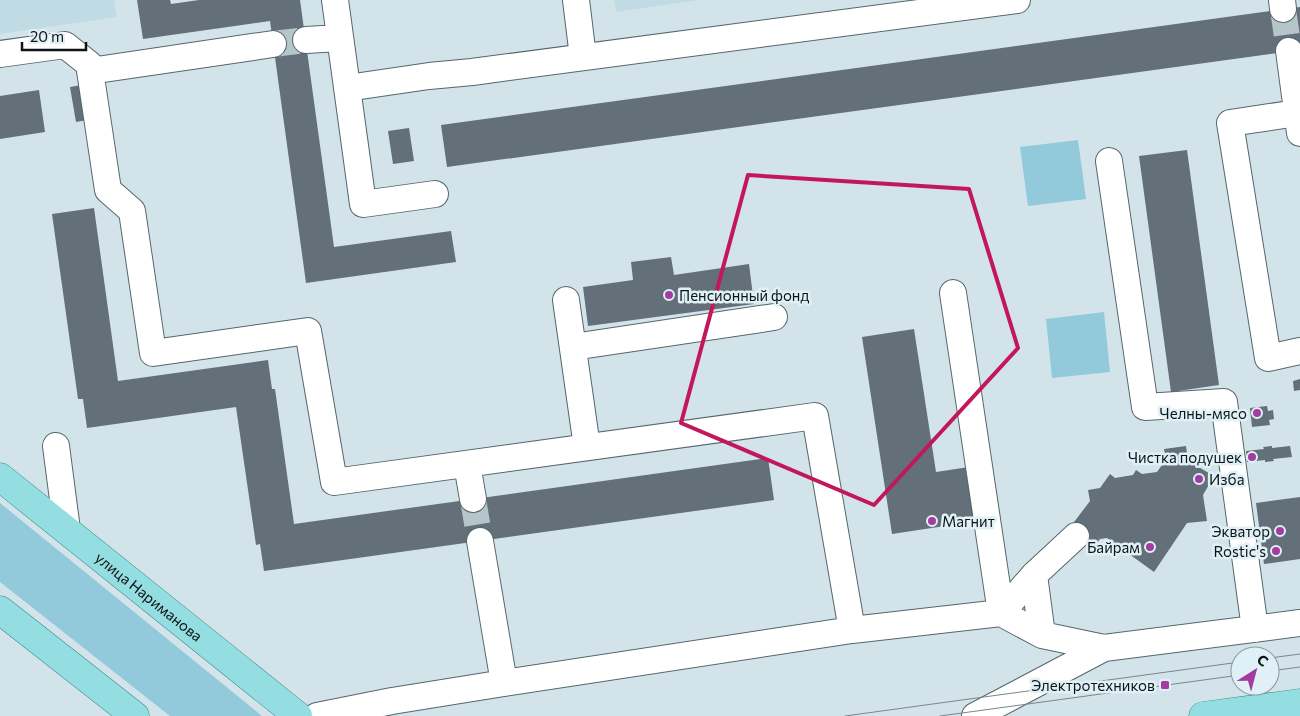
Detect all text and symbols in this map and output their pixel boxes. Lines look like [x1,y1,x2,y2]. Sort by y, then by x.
scale bar [22,20,86,52]
text: 20 m [30,27,64,45]
place label: Пенсионный фонд [679,286,809,304]
marker: Пенсионный фонд [663,289,675,301]
place label: Челны-мясо [1160,404,1247,422]
marker: Челны-мясо [1251,407,1263,419]
place label: Чистка подушек [1128,448,1242,466]
marker: Чистка подушек [1246,451,1258,463]
place label: Изба [1209,470,1244,488]
marker: Изба [1193,473,1205,485]
place label: Магнит [942,512,995,530]
marker: Магнит [926,515,938,527]
place label: Экватор [1211,522,1270,540]
marker: Экватор [1274,525,1286,537]
place label: Байрам [1087,538,1140,556]
marker: Байрам [1144,541,1156,553]
place label: Rostiс's [1214,542,1266,560]
marker: Rostiс's [1270,545,1282,557]
street label: улица Нариманова [92,548,206,645]
north arrow [1230,646,1280,696]
text: С [1254,650,1272,670]
place label: Электротехников [1031,676,1155,694]
marker: Электротехников [1159,679,1171,691]

